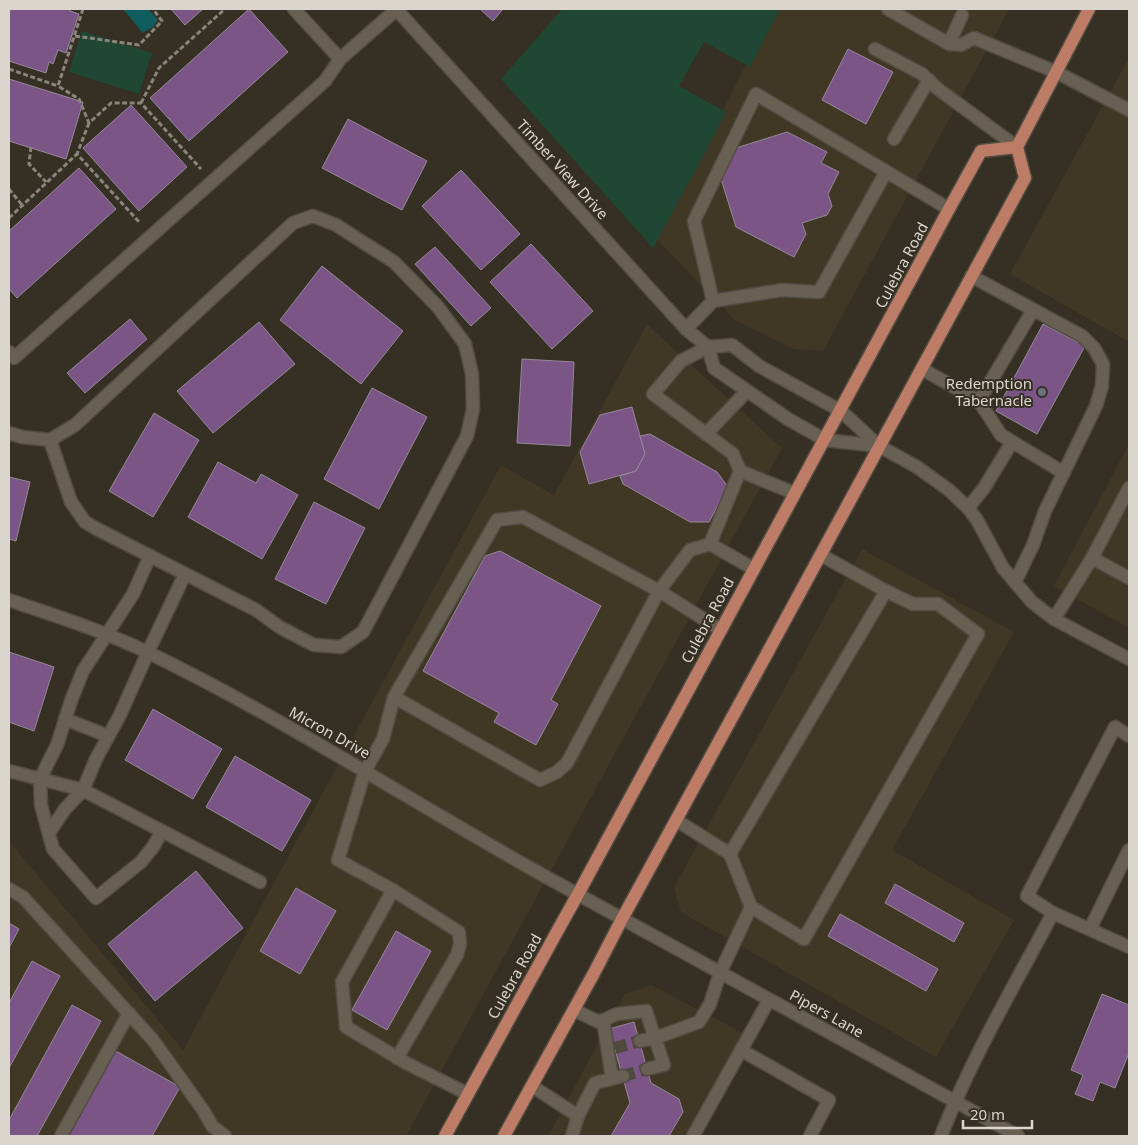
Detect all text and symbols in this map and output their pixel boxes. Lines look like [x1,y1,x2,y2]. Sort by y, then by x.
street label: Timber View Drive [513,115,613,223]
street label: Culebra Road [870,219,932,311]
place label: Redemption Tabernacle [946,373,1032,410]
marker: Redemption Tabernacle [1036,386,1048,398]
street label: Culebra Road [676,574,738,666]
street label: Micron Drive [286,701,374,763]
street label: Culebra Road [482,930,546,1022]
street label: Pipers Lane [786,984,868,1042]
scale bar [963,1098,1032,1130]
text: 20 m [970,1104,1005,1124]

